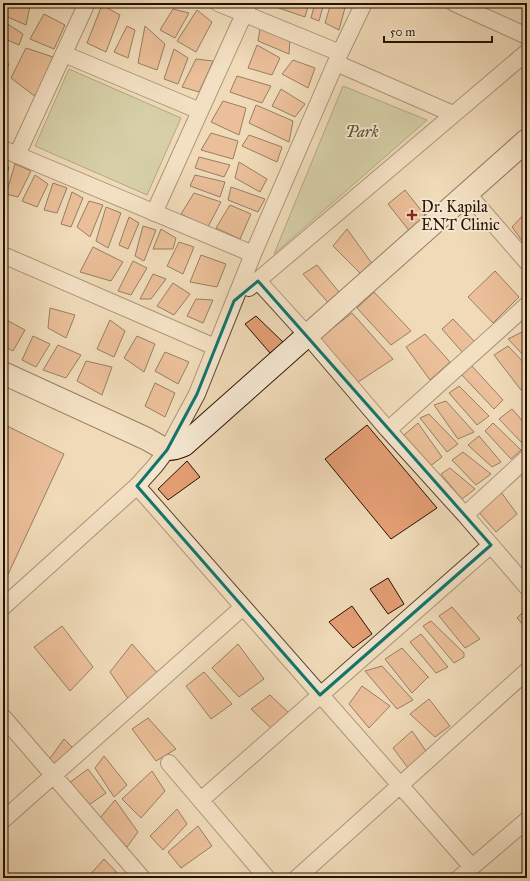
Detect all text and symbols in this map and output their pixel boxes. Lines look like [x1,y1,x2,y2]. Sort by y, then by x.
scale bar [384,18,492,44]
text: 50 m [390,25,415,39]
park label: Park [345,122,379,141]
place label: Dr. Kapila ENT Clinic [421,197,500,234]
marker: Dr. Kapila ENT Clinic [406,209,418,221]

